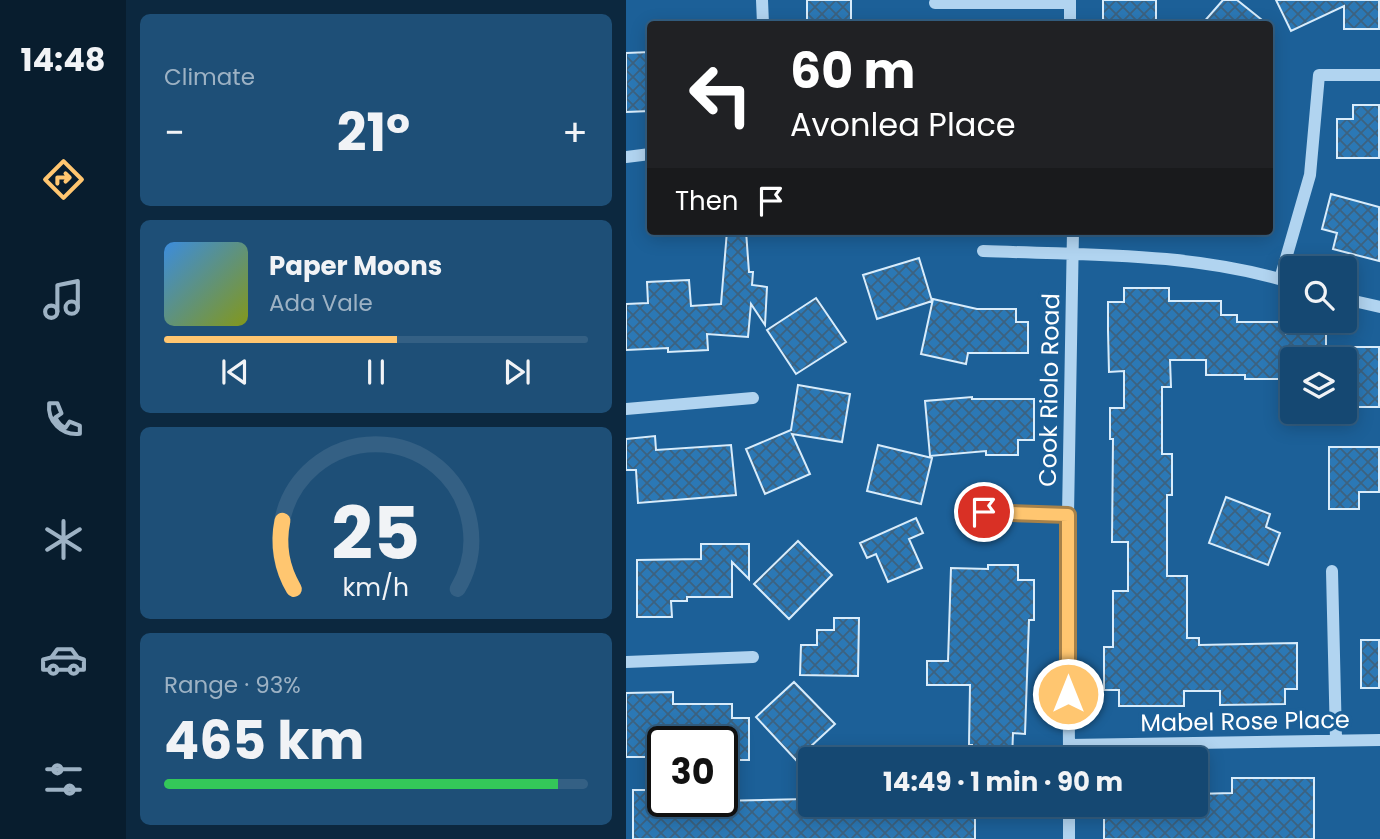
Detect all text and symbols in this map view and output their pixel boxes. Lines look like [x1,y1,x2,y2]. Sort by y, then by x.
text: 14:48 [20,37,106,82]
text: 60 m [790,37,915,105]
icon: left [675,49,766,140]
text: Climate [164,61,255,93]
text: 21° [337,96,410,169]
text: Avonlea Place [790,102,1016,147]
text: − [164,106,185,159]
text: + [562,106,588,159]
icon: directions [39,155,88,204]
icon: arrive [752,182,790,220]
text: Then [675,183,738,219]
text: Paper Moons [269,248,442,284]
map controls [1280,256,1357,424]
button: search [1280,256,1357,333]
icon: music [39,275,88,324]
text: Ada Vale [269,287,373,319]
street label: Cook Riolo Road [1031,293,1067,487]
button: layers [1280,347,1357,424]
icon: previous [216,353,254,391]
icon: pause [357,353,395,391]
icon: next [498,353,536,391]
icon: phone [39,395,88,444]
pin [954,482,1014,542]
text: 25 [332,483,420,584]
icon: arrive [965,493,1003,531]
icon: climate [39,515,88,564]
text: km/h [343,569,409,604]
icon: car [39,635,88,684]
position arrow [1031,657,1105,731]
text: Range · 93% [164,669,301,701]
street label: Mabel Rose Place [1140,703,1350,739]
text: 465 km [164,704,364,777]
speed limit sign: 30 [647,726,738,817]
icon: filters [39,755,88,804]
text: 14:49 · 1 min · 90 m [883,764,1123,800]

